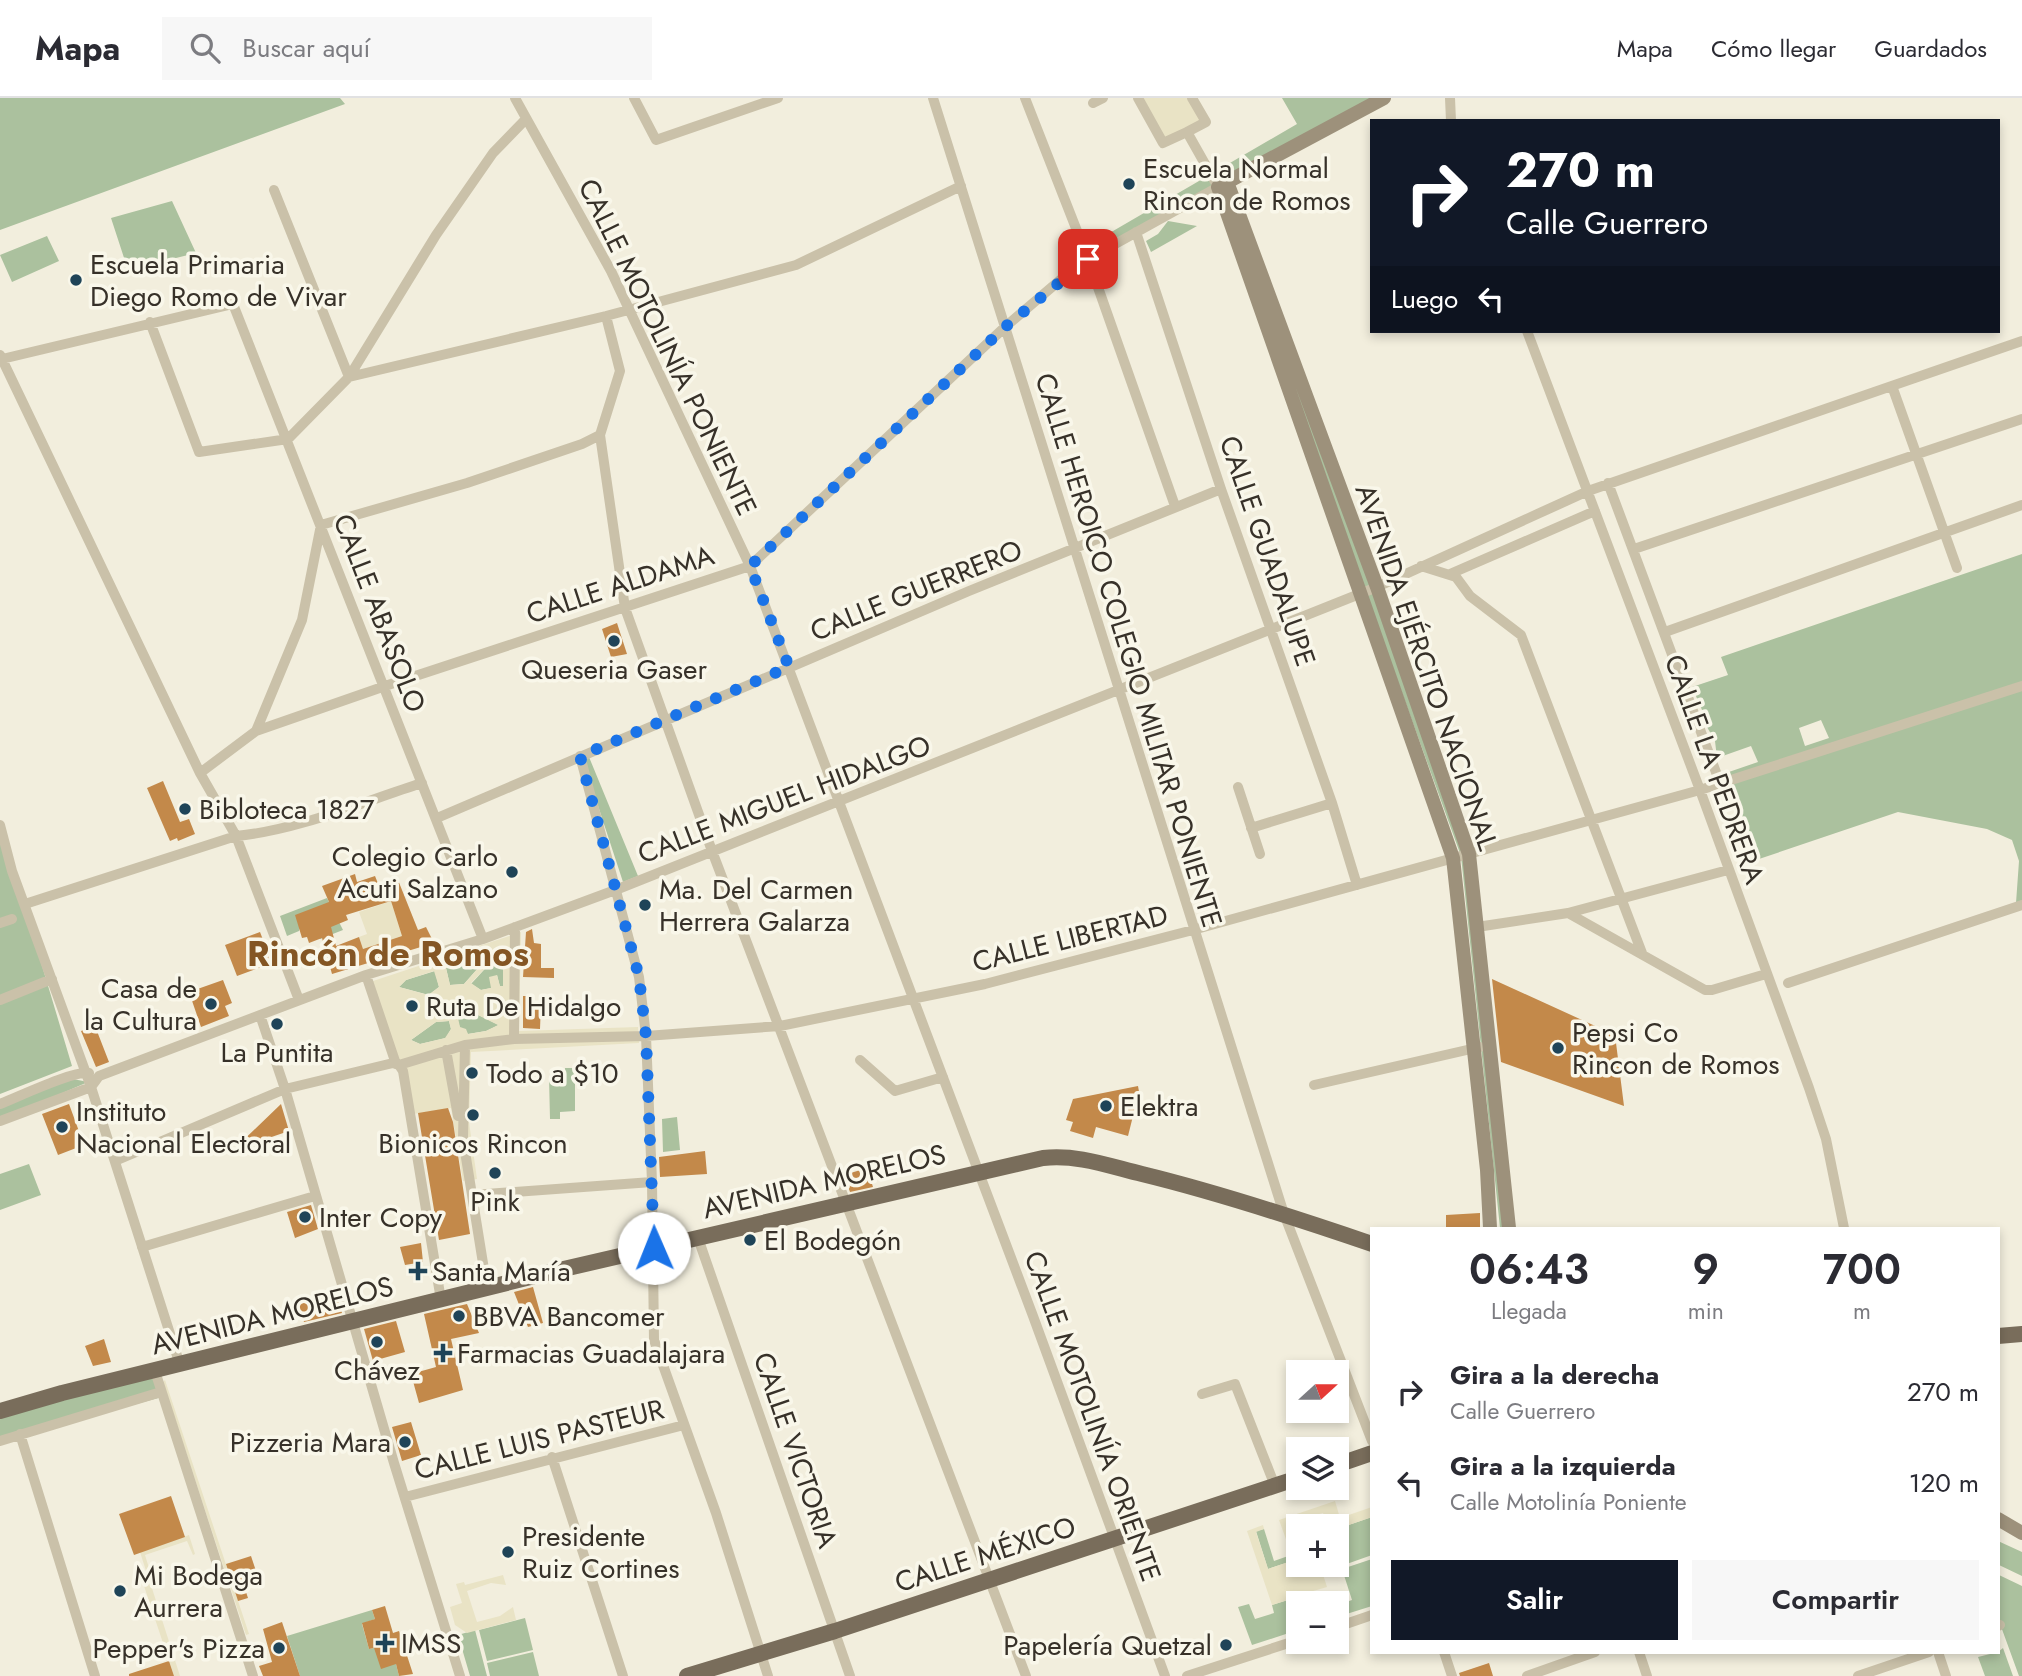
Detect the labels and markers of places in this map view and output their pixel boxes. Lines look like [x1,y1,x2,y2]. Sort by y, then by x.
place label: Escuela Normal Rincon de Romos [1143,148,1351,221]
marker: Escuela Normal Rincon de Romos [1121,176,1137,192]
pin [1058,229,1118,289]
place label: Escuela Primaria Diego Romo de Vivar [90,244,347,317]
marker: Escuela Primaria Diego Romo de Vivar [68,272,84,288]
marker: Queseria Gaser [606,633,622,649]
place label: Queseria Gaser [521,649,707,690]
place label: Bibloteca 1827 [199,789,375,830]
marker: Bibloteca 1827 [177,801,193,817]
place label: Colegio Carlo Acuti Salzano [332,836,498,909]
marker: Colegio Carlo Acuti Salzano [504,864,520,880]
place label: Ma. Del Carmen Herrera Galarza [659,869,853,942]
marker: Ma. Del Carmen Herrera Galarza [637,897,653,913]
place label: Casa de la Cultura [84,968,197,1041]
place label: Ruta De Hidalgo [426,986,621,1027]
marker: Casa de la Cultura [203,996,219,1012]
marker: Ruta De Hidalgo [404,998,420,1014]
place label: Pepsi Co Rincon de Romos [1572,1012,1780,1085]
marker: La Puntita [269,1016,285,1032]
place label: La Puntita [221,1032,333,1073]
marker: Pepsi Co Rincon de Romos [1550,1040,1566,1056]
place label: Todo a $10 [486,1053,619,1094]
marker: Todo a $10 [464,1065,480,1081]
place label: Elektra [1120,1086,1198,1127]
place label: Instituto Nacional Electoral [76,1091,291,1164]
marker: Elektra [1098,1098,1114,1114]
marker: Bionicos Rincon [465,1107,481,1123]
marker: Instituto Nacional Electoral [54,1119,70,1135]
place label: Bionicos Rincon [378,1123,568,1164]
marker: Pink [487,1165,503,1181]
place label: Pink [470,1181,520,1222]
place label: Inter Copy [319,1197,443,1238]
marker: Inter Copy [297,1209,313,1225]
place label: El Bodegón [764,1220,901,1261]
marker: El Bodegón [742,1232,758,1248]
place label: Santa María [432,1251,571,1292]
marker: Santa María [410,1263,426,1279]
place label: BBVA Bancomer [473,1296,665,1337]
marker: BBVA Bancomer [451,1308,467,1324]
place label: Farmacias Guadalajara [457,1333,725,1374]
marker: Chávez [369,1334,385,1350]
marker: Farmacias Guadalajara [435,1345,451,1361]
place label: Chávez [334,1350,420,1391]
place label: Pizzeria Mara [230,1422,391,1463]
marker: Pizzeria Mara [397,1434,413,1450]
place label: Presidente Ruiz Cortines [522,1516,679,1589]
marker: Presidente Ruiz Cortines [500,1544,516,1560]
place label: Mi Bodega Aurrera [134,1555,263,1628]
marker: Mi Bodega Aurrera [112,1583,128,1599]
place label: IMSS [401,1623,461,1664]
place label: Papelería Quetzal [1003,1625,1212,1666]
place label: Pepper's Pizza [93,1628,265,1669]
marker: IMSS [375,1633,395,1653]
marker: Papelería Quetzal [1218,1637,1234,1653]
marker: Pepper's Pizza [271,1640,287,1656]

